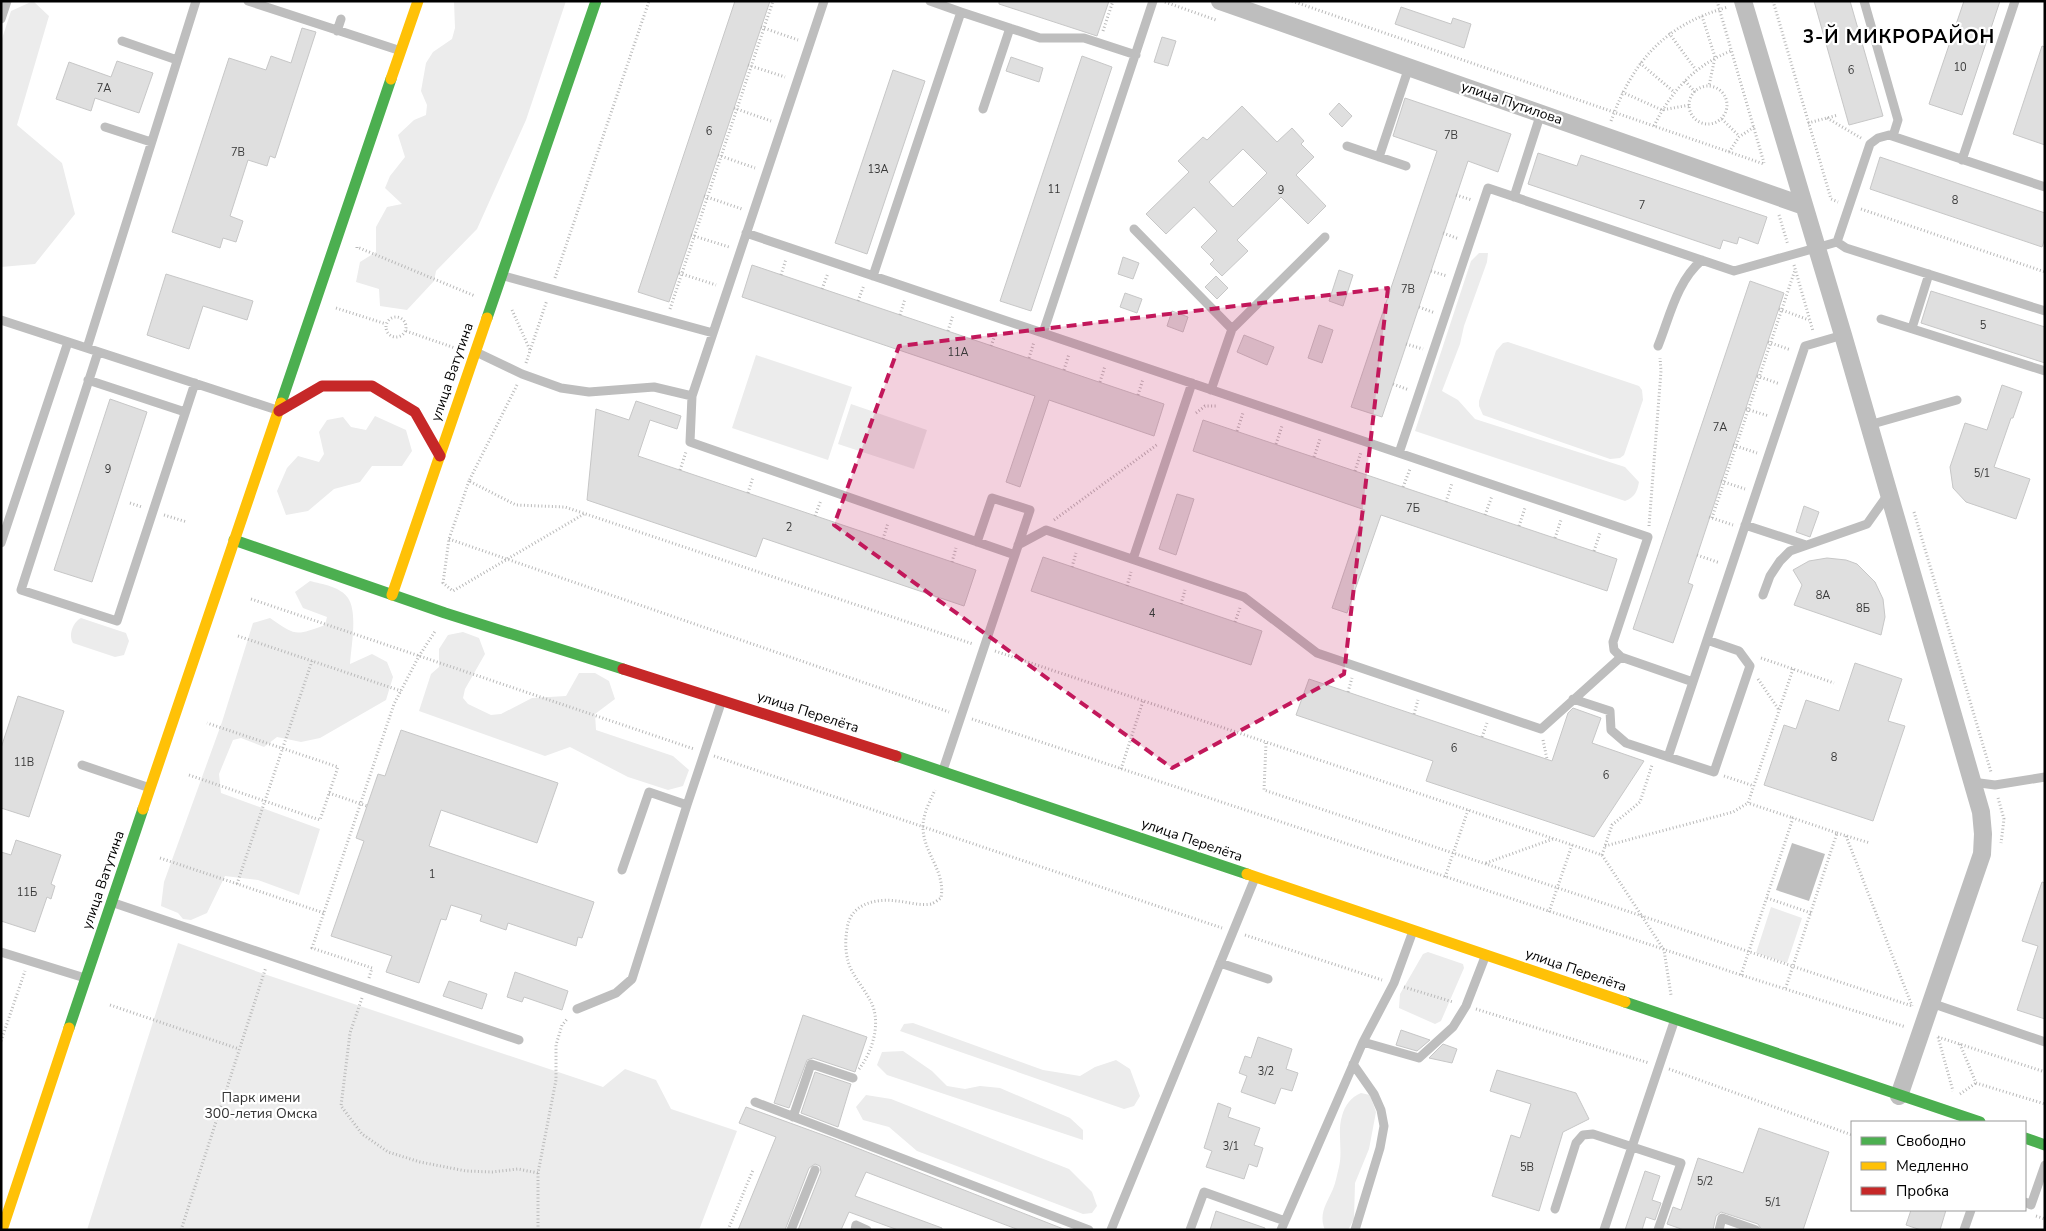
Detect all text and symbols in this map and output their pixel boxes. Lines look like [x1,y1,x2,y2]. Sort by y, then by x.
district label: 3-Й МИКРОРАЙОН [1803,24,1995,50]
house number: 10 [1953,60,1967,75]
house number: 6 [1848,63,1855,78]
street label: улица Путилова [1459,77,1565,129]
house number: 7А [97,81,111,96]
house number: 6 [706,124,713,139]
house number: 7В [1444,128,1458,143]
house number: 7В [231,145,245,160]
house number: 13А [867,162,889,177]
house number: 11 [1047,182,1061,197]
house number: 9 [1278,183,1284,198]
house number: 8 [1952,193,1959,208]
house number: 7 [1639,198,1645,213]
house number: 7В [1401,282,1415,297]
house number: 5 [1980,318,1987,333]
street label: улица Ватутина [426,320,478,424]
house number: 11А [947,345,969,360]
house number: 7А [1713,420,1727,435]
house number: 9 [105,462,111,477]
house number: 5/1 [1974,466,1990,481]
house number: 7Б [1406,501,1420,516]
house number: 2 [786,520,792,535]
house number: 8А [1816,588,1830,603]
house number: 8Б [1856,601,1870,616]
house number: 4 [1149,606,1156,621]
street label: улица Перелёта [755,687,861,737]
house number: 6 [1451,741,1458,756]
house number: 8 [1831,750,1838,765]
house number: 11В [14,755,34,770]
house number: 6 [1603,768,1610,783]
street label: улица Перелёта [1139,814,1245,866]
street label: улица Ватутина [77,828,129,932]
house number: 1 [429,867,435,882]
house number: 11Б [17,885,37,900]
street label: улица Перелёта [1523,944,1629,996]
house number: 3/2 [1258,1064,1274,1079]
park label: Парк имени 300-летия Омска [204,1088,318,1123]
legend [1851,1121,2026,1211]
text: Свободно [1896,1131,1966,1151]
house number: 3/1 [1223,1139,1239,1154]
text: Медленно [1896,1156,1969,1176]
house number: 5В [1520,1160,1534,1175]
house number: 5/2 [1697,1174,1713,1189]
text: Пробка [1896,1181,1949,1201]
house number: 5/1 [1765,1195,1781,1210]

